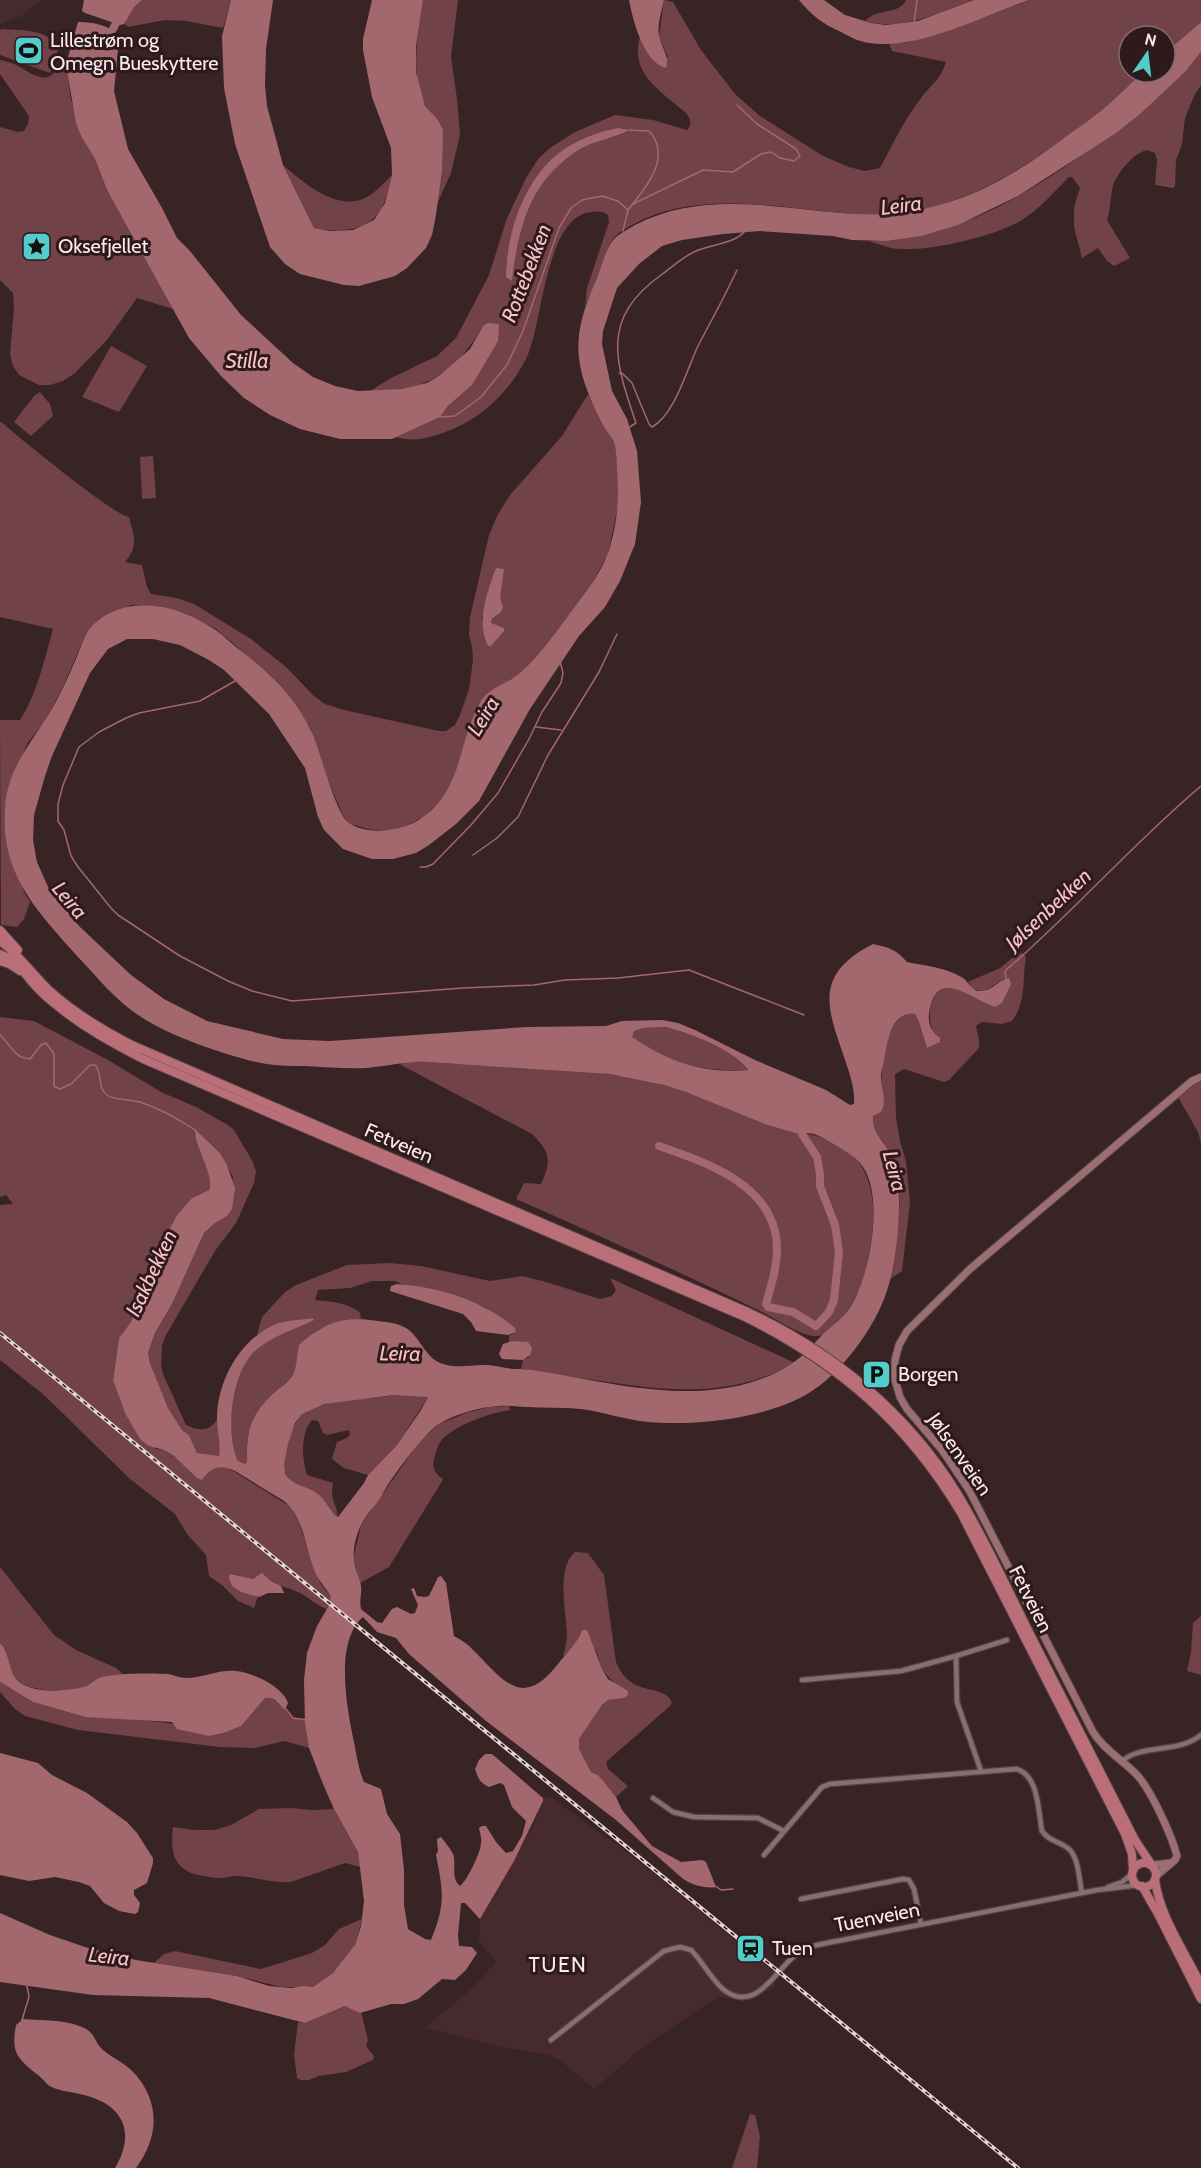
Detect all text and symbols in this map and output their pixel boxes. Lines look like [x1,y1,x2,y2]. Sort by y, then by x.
north arrow [1117,24,1177,84]
place label: Lillestrøm og Omegn Bueskyttere [50,28,219,75]
text: N [1143,29,1158,51]
sports icon: Lillestrøm og Omegn Bueskyttere [13,35,45,67]
water label: Leira [879,190,923,220]
water label: Rottebekken [496,220,556,326]
place icon: Oksefjellet [21,230,53,262]
place label: Oksefjellet [58,234,148,258]
water label: Stilla [225,348,269,373]
water label: Leira [462,692,504,740]
water label: Jølsenbekken [998,863,1096,956]
water label: Leira [47,876,93,924]
street label: Fetveien [361,1118,437,1168]
water label: Leira [878,1148,912,1194]
water label: Isakbekken [120,1226,182,1320]
water label: Leira [379,1340,421,1366]
parking icon: Borgen [861,1358,893,1390]
place label: Borgen [898,1362,959,1386]
street label: Jølsenveien [922,1407,997,1500]
street label: Fetveien [1004,1561,1058,1637]
street label: Tuenveien [832,1897,922,1937]
station icon: Tuen [735,1932,767,1964]
place label: Tuen [772,1936,813,1960]
water label: Leira [87,1941,131,1971]
district label: TUEN [529,1952,587,1977]

